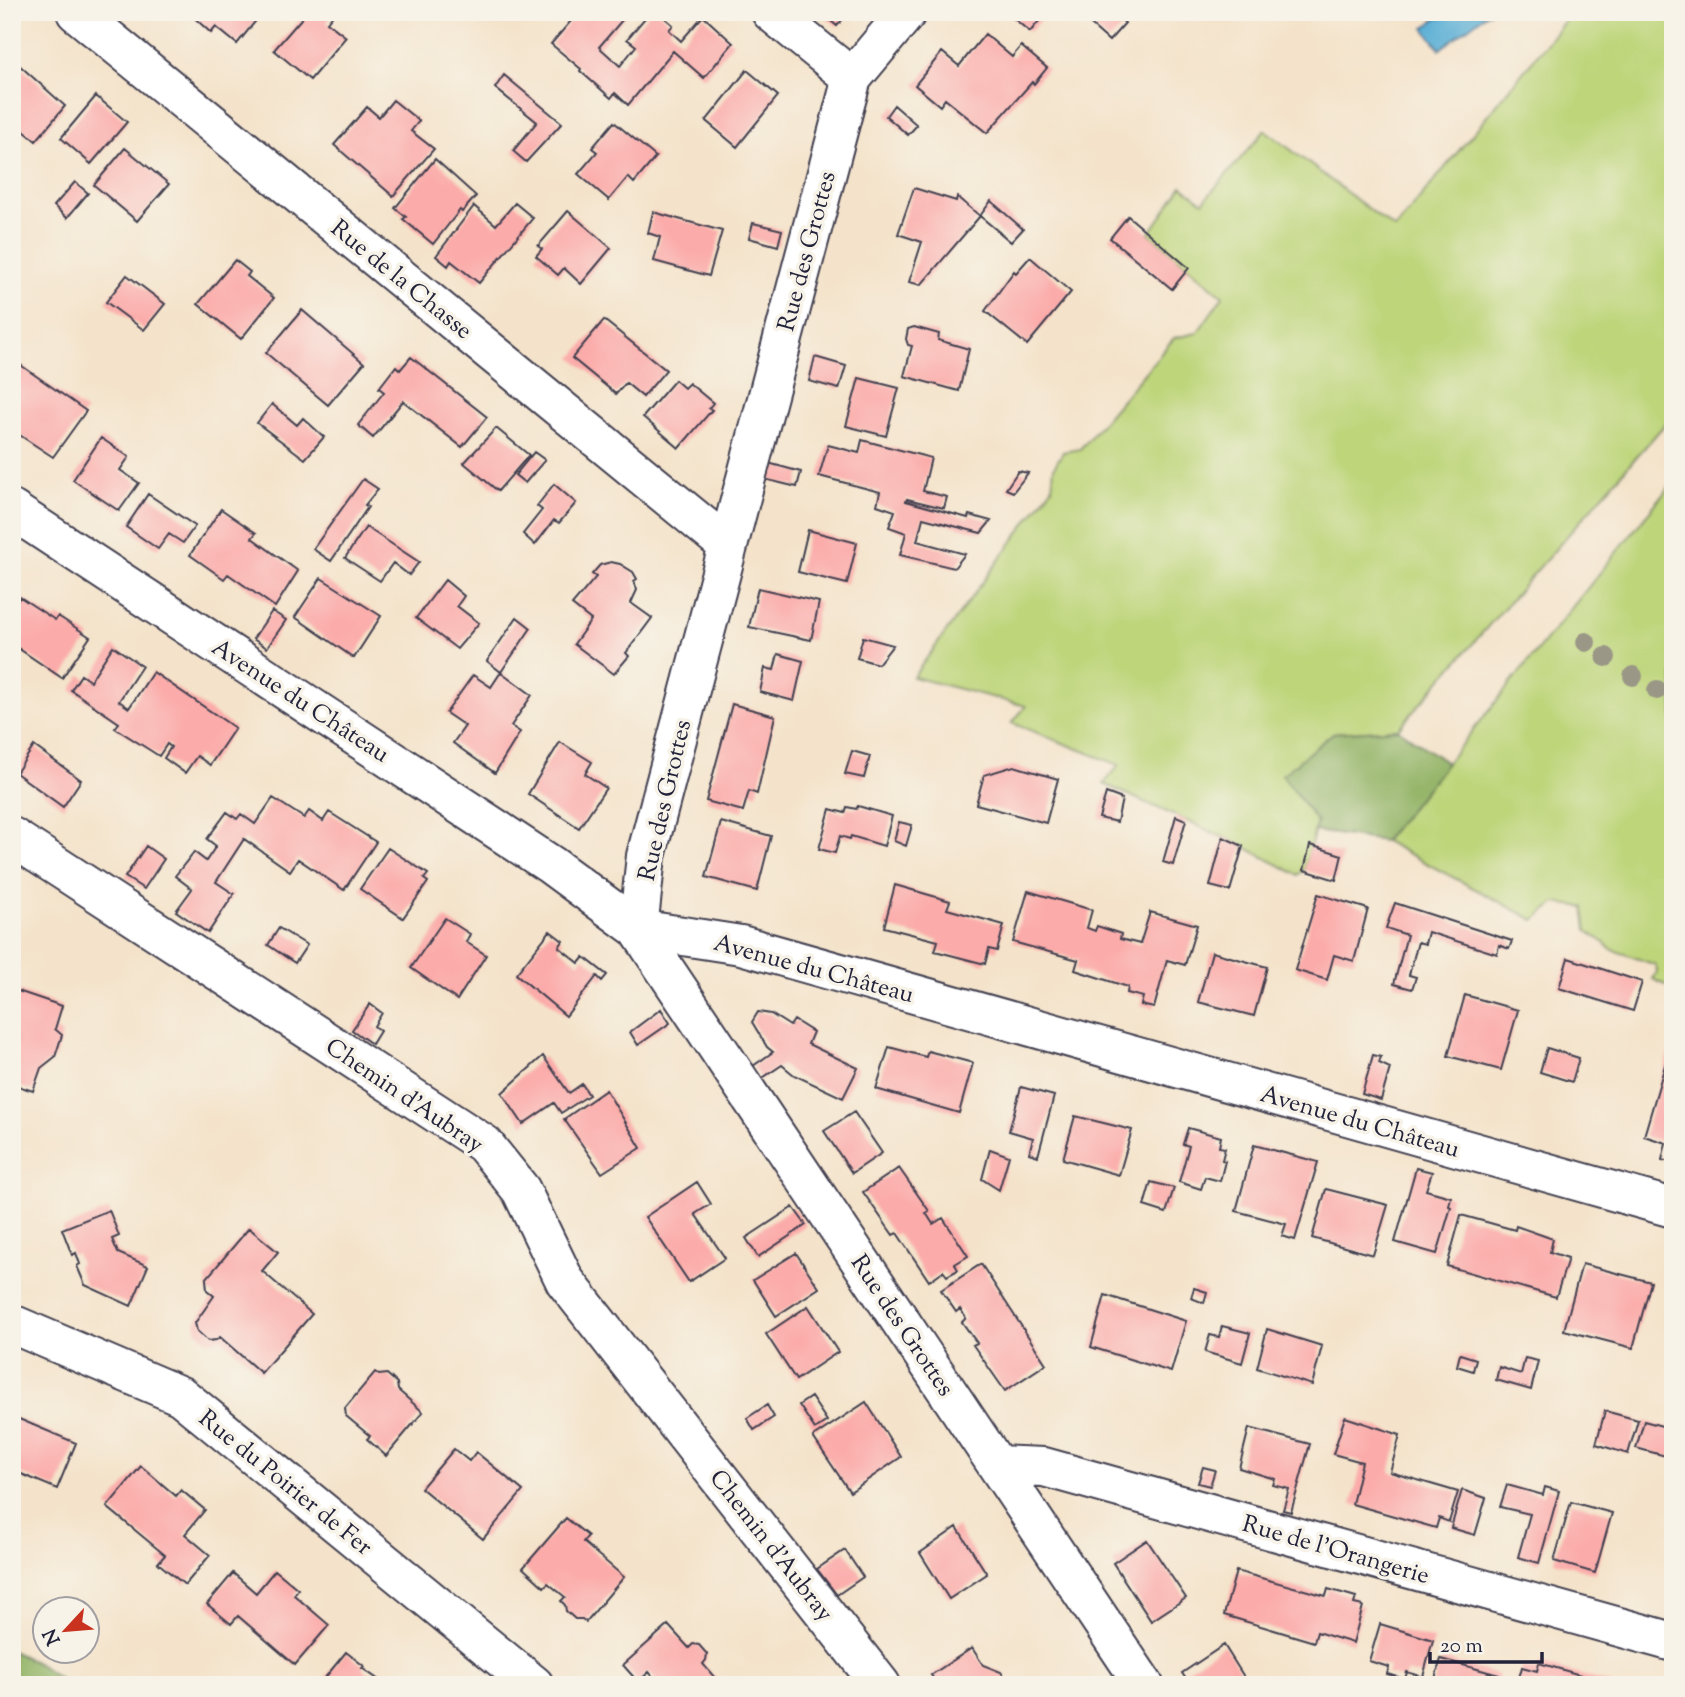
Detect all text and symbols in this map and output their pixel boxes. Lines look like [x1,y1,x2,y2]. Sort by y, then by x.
street label: Rue des Grottes [770,168,846,335]
street label: Rue de la Chasse [323,213,479,348]
street label: Avenue du Château [204,631,396,772]
street label: Rue des Grottes [631,717,701,884]
street label: Avenue du Château [710,927,917,1013]
street label: Chemin d'Aubray [318,1031,490,1162]
street label: Avenue du Château [1256,1078,1463,1168]
street label: Rue des Grottes [841,1248,961,1404]
street label: Rue du Poirier de Fer [191,1403,379,1564]
street label: Chemin d'Aubray [700,1463,841,1629]
street label: Rue de l'Orangerie [1238,1508,1433,1594]
north arrow [32,1596,102,1666]
scale bar [1430,1620,1542,1664]
text: N [38,1624,68,1649]
text: 20 m [1440,1632,1483,1662]

